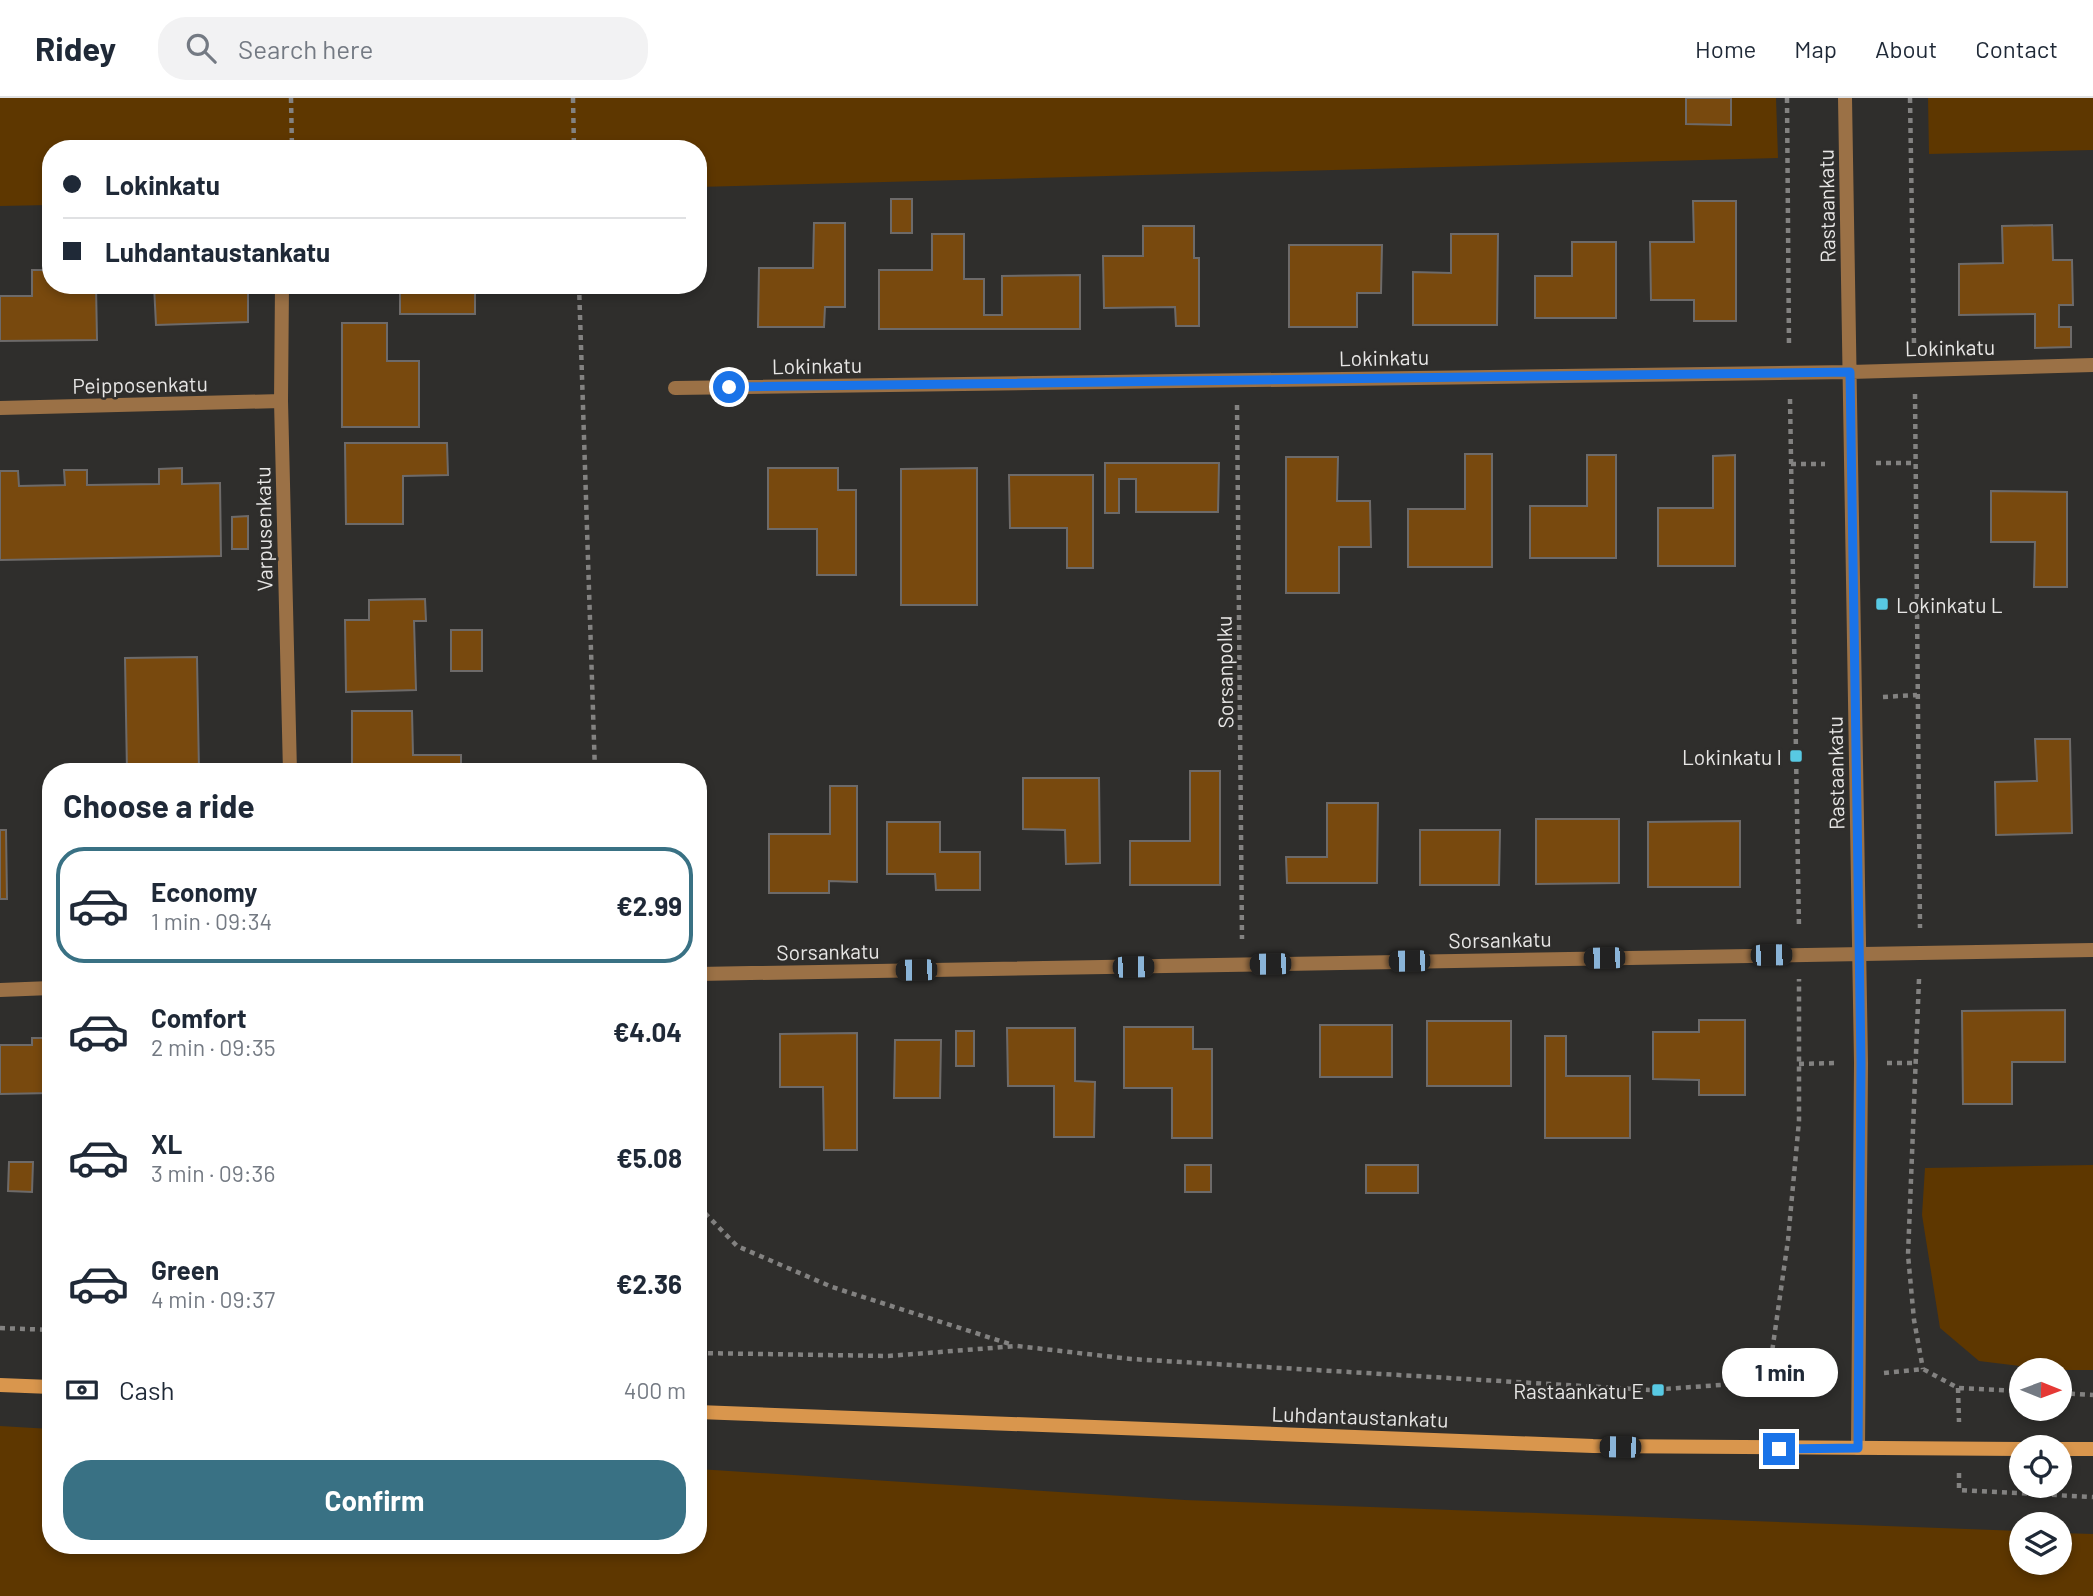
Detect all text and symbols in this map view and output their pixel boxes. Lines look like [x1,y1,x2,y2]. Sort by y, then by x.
search box [158,17,648,80]
text: Ridey [35,28,116,68]
icon: search [182,29,220,67]
text: Search here [238,33,373,64]
text: Home [1695,34,1756,63]
text: Map [1794,34,1837,63]
text: About [1875,34,1937,63]
text: Contact [1975,34,2058,63]
street label: Rastaankatu [1813,149,1839,263]
text: Lokinkatu [105,169,220,200]
text: Luhdantaustankatu [105,236,330,267]
street label: Lokinkatu [1905,334,1995,360]
street label: Lokinkatu [1339,344,1429,370]
street label: Lokinkatu [772,352,862,378]
street label: Peipposenkatu [72,370,208,398]
route start [713,371,745,403]
street label: Varpusenkatu [249,466,277,592]
place label: Lokinkatu L [1896,592,2003,617]
marker: Lokinkatu L [1874,596,1890,612]
street label: Sorsanpolku [1211,615,1237,729]
street label: Rastaankatu [1822,716,1848,830]
place label: Lokinkatu I [1682,744,1782,769]
marker: Lokinkatu I [1788,748,1804,764]
text: Choose a ride [63,786,255,824]
icon: car [67,874,130,937]
text: Economy [151,876,257,907]
text: €2.99 [616,890,682,921]
text: 1 min · 09:34 [151,907,272,935]
street label: Sorsankatu [1448,926,1552,952]
street label: Sorsankatu [776,938,880,964]
car [1750,944,1793,966]
car [1583,947,1626,969]
car [1388,950,1431,972]
car [1249,953,1292,975]
car [1112,956,1155,978]
car [895,959,938,981]
icon: car [67,1000,130,1063]
text: Comfort [151,1002,247,1033]
text: €4.04 [613,1016,682,1047]
text: 2 min · 09:35 [151,1033,276,1061]
icon: car [67,1126,130,1189]
text: XL [151,1128,182,1159]
text: €5.08 [616,1142,682,1173]
text: 3 min · 09:36 [151,1159,275,1187]
icon: car [67,1252,130,1315]
text: Green [151,1254,219,1285]
text: €2.36 [616,1268,682,1299]
text: 4 min · 09:37 [151,1285,275,1313]
callout: 1 min [1721,1348,1837,1396]
text: 1 min [1755,1358,1805,1386]
north arrow [2009,1358,2072,1421]
map controls [2009,1358,2072,1575]
icon: cash [63,1371,101,1409]
text: Cash [119,1374,174,1405]
text: 400 m [624,1376,686,1404]
place label: Rastaankatu E [1513,1378,1644,1403]
marker: Rastaankatu E [1650,1382,1666,1398]
street label: Luhdantaustankatu [1271,1400,1449,1432]
route end [1763,1433,1795,1465]
button: locate [2009,1435,2072,1498]
car [1599,1436,1642,1458]
button: Confirm [63,1460,686,1540]
button: layers [2009,1512,2072,1575]

